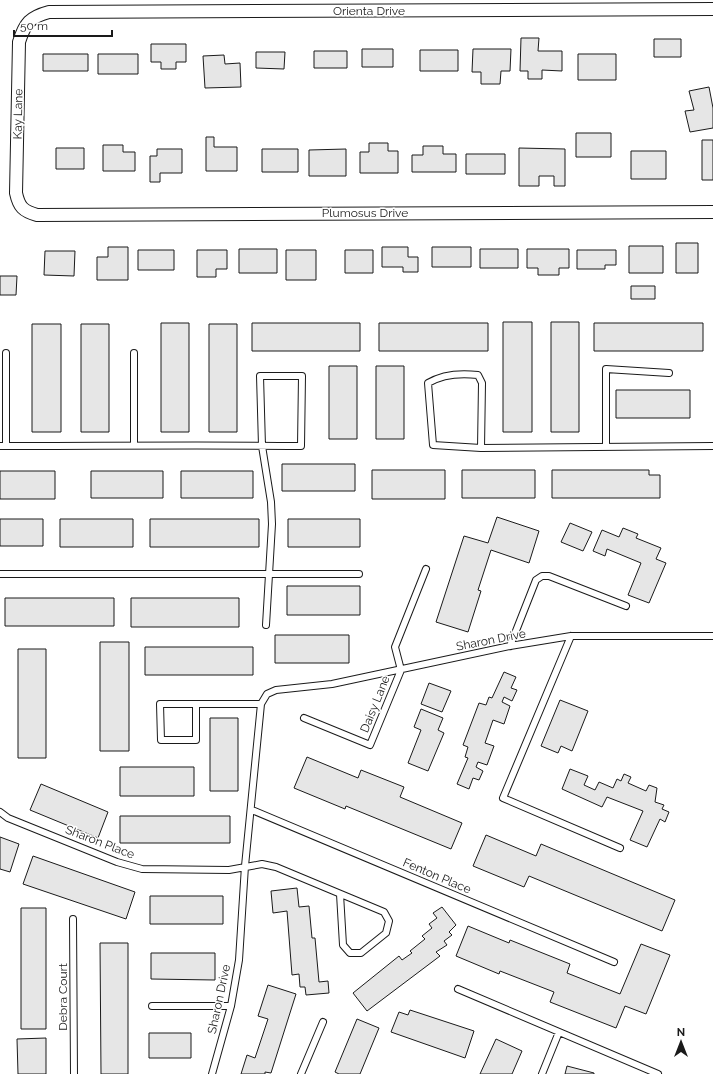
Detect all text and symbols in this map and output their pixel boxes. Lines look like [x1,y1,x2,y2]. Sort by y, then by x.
street label: Orienta Drive [333,4,405,18]
scale bar [14,12,112,38]
text: 50 m [20,19,48,33]
street label: Kay Lane [11,88,25,140]
street label: Plumosus Drive [322,206,408,220]
street label: Sharon Drive [455,626,527,654]
street label: Daisy Lane [357,673,393,735]
street label: Sharon Place [63,822,137,862]
street label: Fenton Place [401,855,473,897]
street label: Debra Court [56,963,70,1031]
street label: Sharon Drive [205,963,233,1035]
north arrow [661,1022,701,1062]
text: N [677,1026,685,1039]

